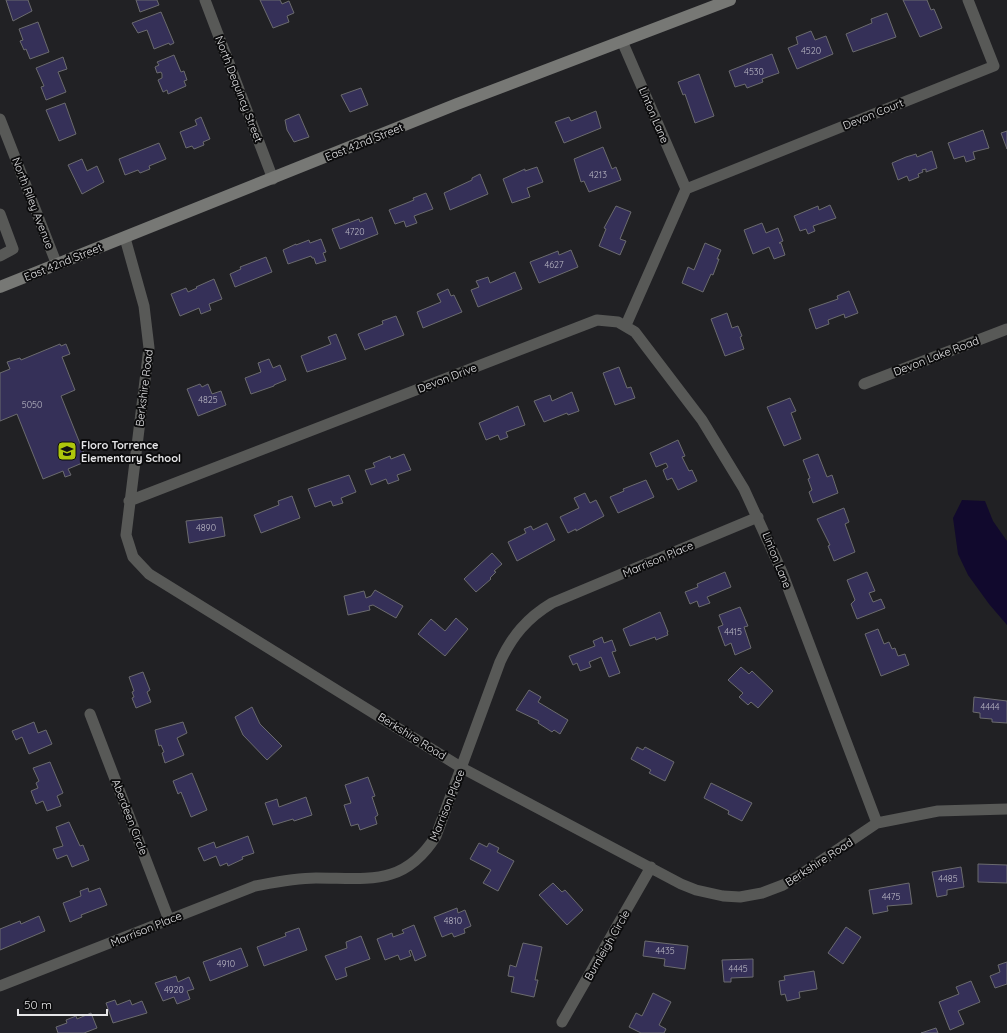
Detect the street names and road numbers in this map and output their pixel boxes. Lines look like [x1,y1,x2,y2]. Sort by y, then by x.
street label: North Dequincy Street [212,34,266,144]
street label: Linton Lane [636,85,672,145]
street label: Devon Court [841,95,906,132]
street label: East 42nd Street [323,120,405,164]
street label: North Riley Avenue [9,155,57,251]
street label: East 42nd Street [22,240,104,284]
street label: Devon Lake Road [891,333,981,379]
street label: Berkshire Road [132,349,156,427]
street label: Devon Drive [415,360,479,396]
street label: Linton Lane [759,530,795,590]
street label: Marrison Place [621,538,695,580]
street label: Berkshire Road [375,709,449,763]
street label: Marrison Place [426,767,468,843]
street label: Aberdeen Circle [109,777,151,857]
street label: Berkshire Road [783,835,855,889]
street label: Burnleigh Circle [581,907,633,983]
street label: Marrison Place [108,908,184,950]

